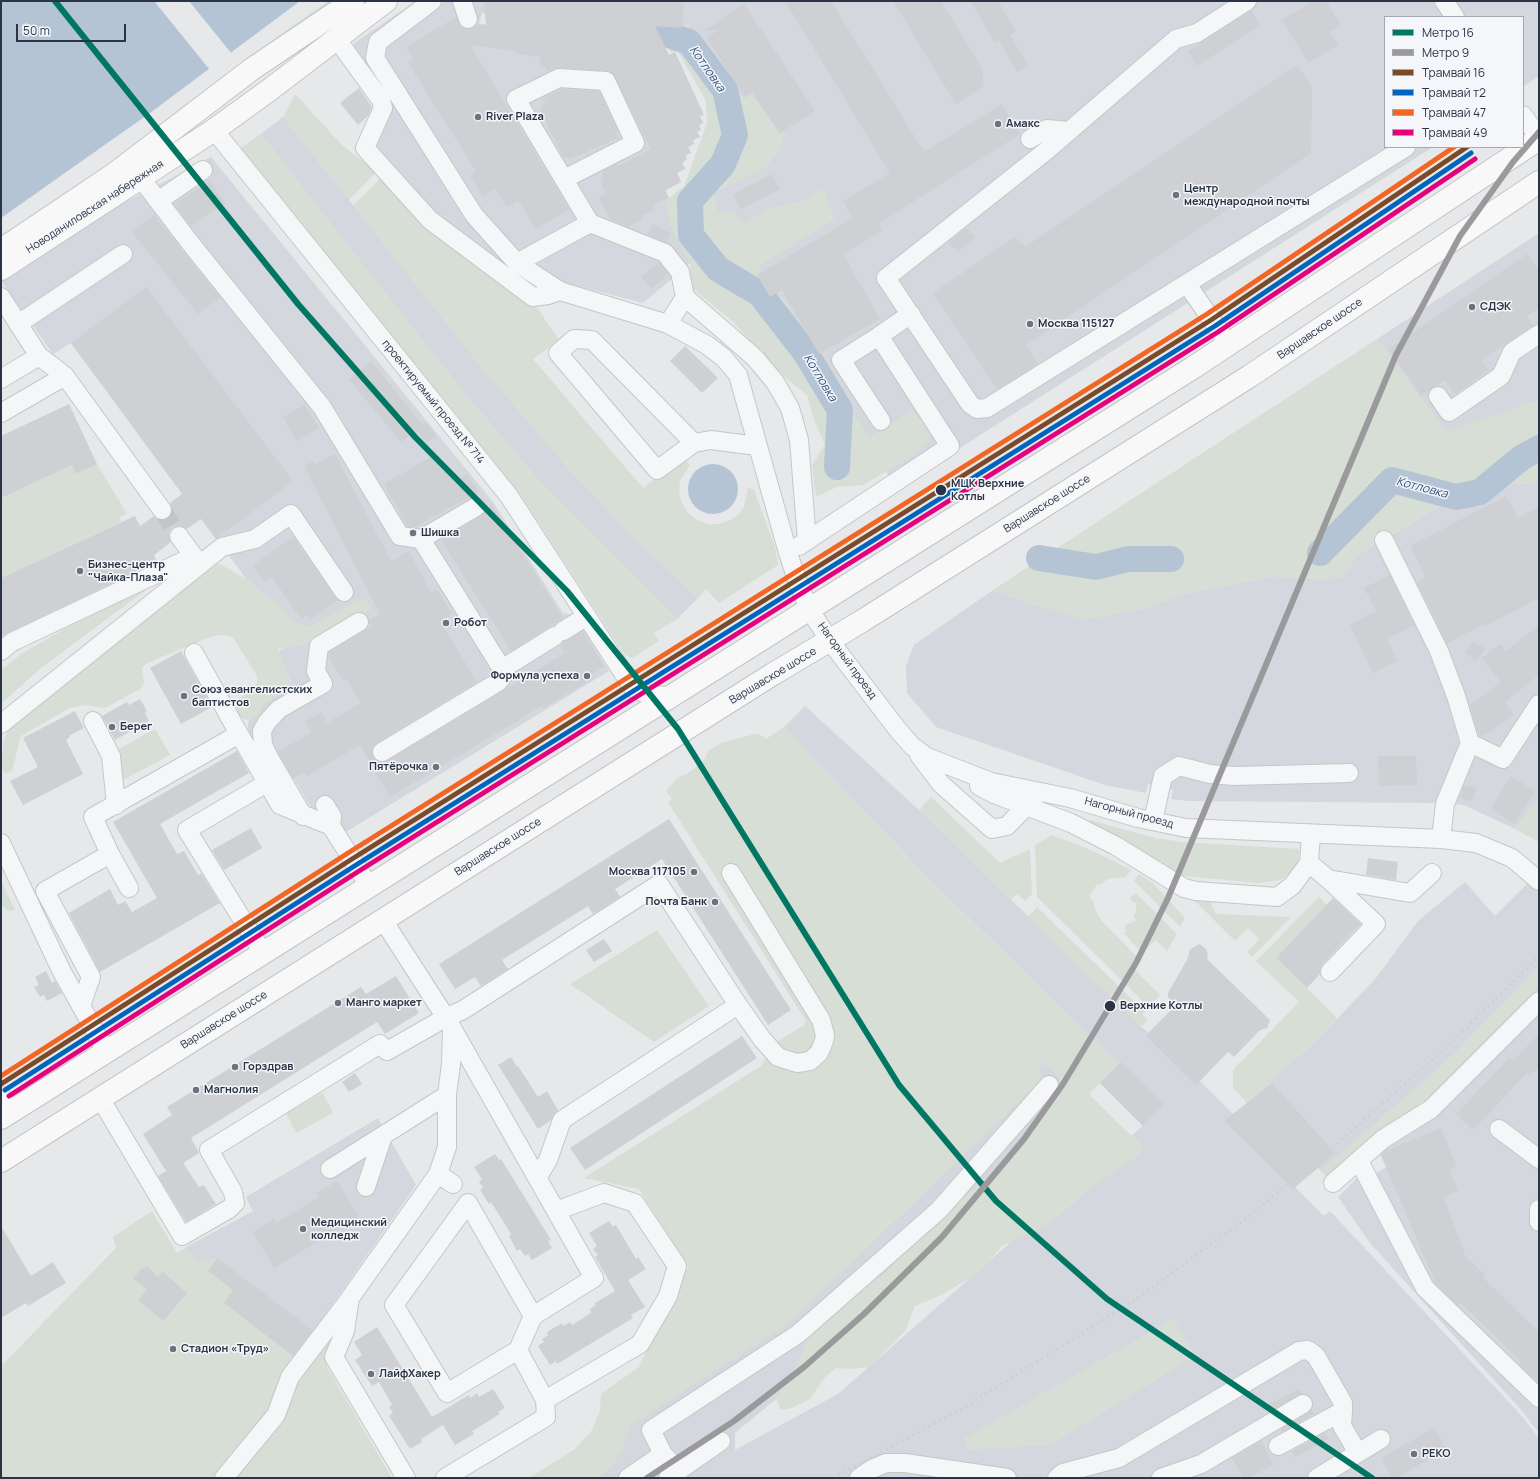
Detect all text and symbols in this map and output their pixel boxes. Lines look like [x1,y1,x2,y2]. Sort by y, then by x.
scale bar [18,16,128,42]
legend [1384,16,1524,148]
text: 50 m [23,22,50,39]
text: Метро 16 [1422,24,1474,41]
water label: Котловка [686,43,728,95]
text: Метро 9 [1422,44,1469,61]
text: Трамвай 16 [1422,64,1485,81]
text: Трамвай т2 [1422,84,1486,101]
text: Трамвай 47 [1422,104,1486,121]
place label: River Plaza [486,110,544,124]
marker: River Plaza [473,112,483,122]
place label: Амакс [1006,117,1040,131]
marker: Амакс [993,119,1003,129]
text: Трамвай 49 [1422,124,1487,141]
street label: Новоданиловская набережная [24,158,166,256]
place label: Центр международной почты [1184,182,1310,208]
marker: Центр международной почты [1171,190,1181,200]
street label: Варшавское шоссе [1275,296,1365,362]
place label: СДЭК [1480,300,1511,314]
marker: СДЭК [1467,302,1477,312]
place label: Москва 115127 [1038,317,1114,331]
marker: Москва 115127 [1025,319,1035,329]
street label: проектируемый проезд № 714 [379,338,487,466]
water label: Котловка [800,352,840,404]
street label: Варшавское шоссе [1001,472,1093,536]
water label: Котловка [1395,474,1449,502]
place label: МЦК Верхние Котлы [951,477,1024,503]
marker: МЦК Верхние Котлы [934,483,948,497]
place label: Шишка [421,526,459,540]
marker: Шишка [408,528,418,538]
place label: Бизнес-центр "Чайка-Плаза" [88,558,168,584]
marker: Бизнес-центр "Чайка-Плаза" [75,566,85,576]
place label: Робот [454,616,487,630]
marker: Робот [441,618,451,628]
street label: Нагорный проезд [815,620,879,702]
street label: Варшавское шоссе [727,645,819,707]
place label: Формула успеха [491,669,579,683]
marker: Формула успеха [582,671,592,681]
place label: Союз евангелистских баптистов [192,683,312,709]
marker: Союз евангелистских баптистов [179,691,189,701]
place label: Берег [120,720,152,734]
marker: Берег [107,722,117,732]
place label: Пятёрочка [369,760,428,774]
marker: Пятёрочка [431,762,441,772]
street label: Нагорный проезд [1083,795,1175,831]
street label: Варшавское шоссе [452,815,544,879]
place label: Москва 117105 [609,865,686,879]
marker: Москва 117105 [689,867,699,877]
place label: Почта Банк [646,895,707,909]
marker: Почта Банк [710,897,720,907]
street label: Варшавское шоссе [178,988,270,1052]
place label: Манго маркет [346,996,422,1010]
marker: Манго маркет [333,998,343,1008]
marker: Верхние Котлы [1103,999,1117,1013]
place label: Верхние Котлы [1120,999,1202,1013]
place label: Горздрав [243,1060,293,1074]
marker: Горздрав [230,1062,240,1072]
place label: Магнолия [204,1083,258,1097]
marker: Магнолия [191,1085,201,1095]
place label: Медицинский колледж [311,1216,387,1242]
marker: Медицинский колледж [298,1224,308,1234]
place label: Стадион «Труд» [181,1342,269,1356]
marker: Стадион «Труд» [168,1344,178,1354]
place label: ЛайфХакер [379,1367,441,1381]
marker: ЛайфХакер [366,1369,376,1379]
place label: PEKO [1422,1447,1450,1461]
marker: PEKO [1409,1449,1419,1459]

